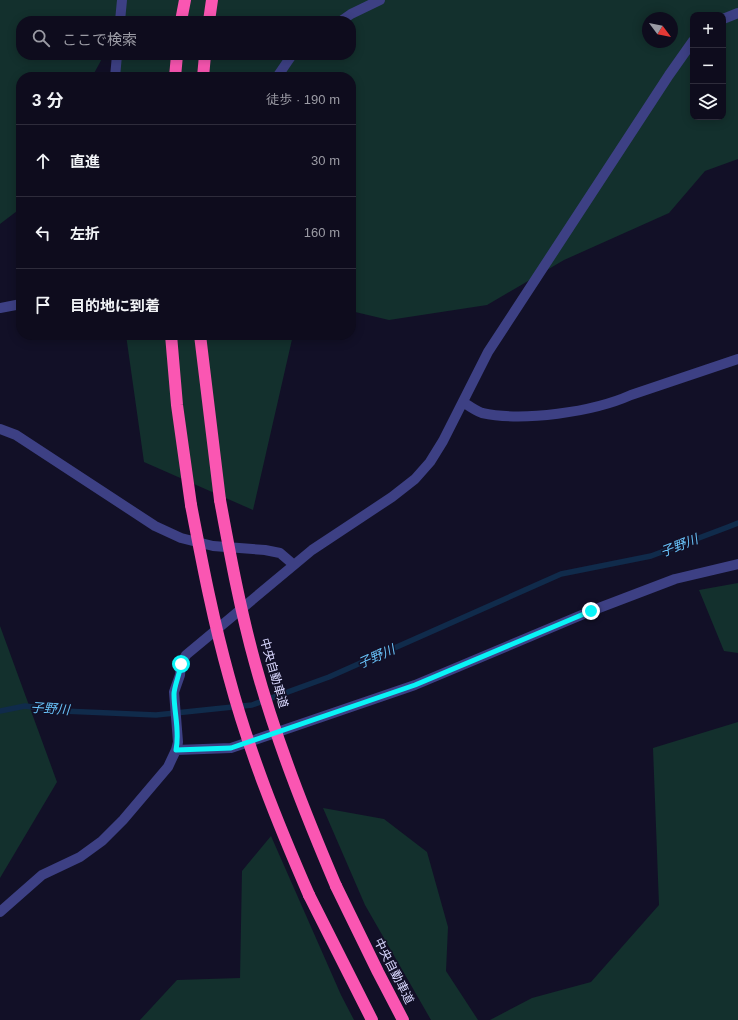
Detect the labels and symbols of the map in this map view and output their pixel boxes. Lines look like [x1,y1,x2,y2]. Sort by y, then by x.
north arrow [642,12,678,48]
water label: 子野川 [658,531,702,559]
route end [582,602,600,620]
street label: 中央自動車道 [257,636,291,710]
water label: 子野川 [355,641,399,671]
route start [172,655,190,673]
water label: 子野川 [30,700,72,717]
street label: 中央自動車道 [371,936,417,1006]

